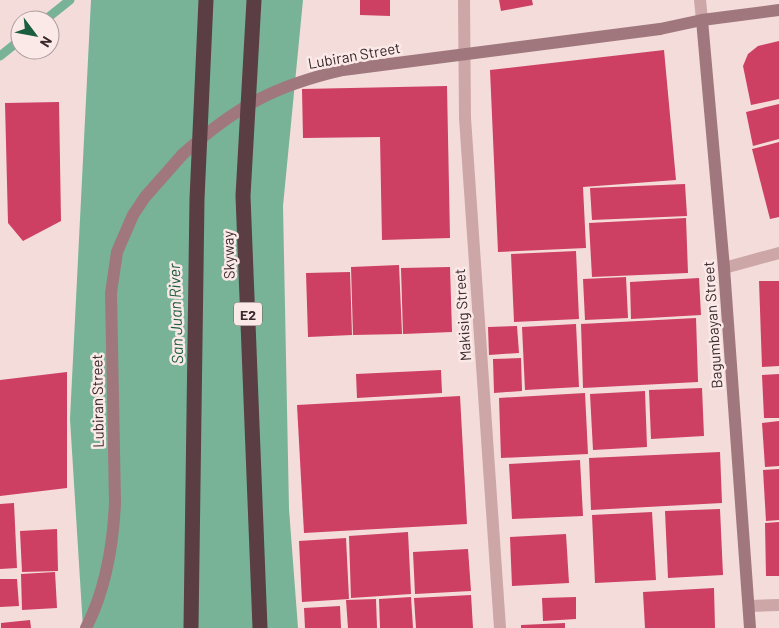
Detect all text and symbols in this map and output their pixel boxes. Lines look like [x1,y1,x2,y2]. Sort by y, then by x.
north arrow [10,10,60,60]
text: N [37,34,56,51]
street label: Lubiran Street [306,38,402,72]
street label: Skyway [218,230,238,279]
street label: Bagumbayan Street [699,261,725,389]
water label: San Juan River [164,262,186,365]
street label: Makisig Street [450,268,474,362]
road number: E2 [234,302,262,326]
street label: Lubiran Street [87,354,107,448]

